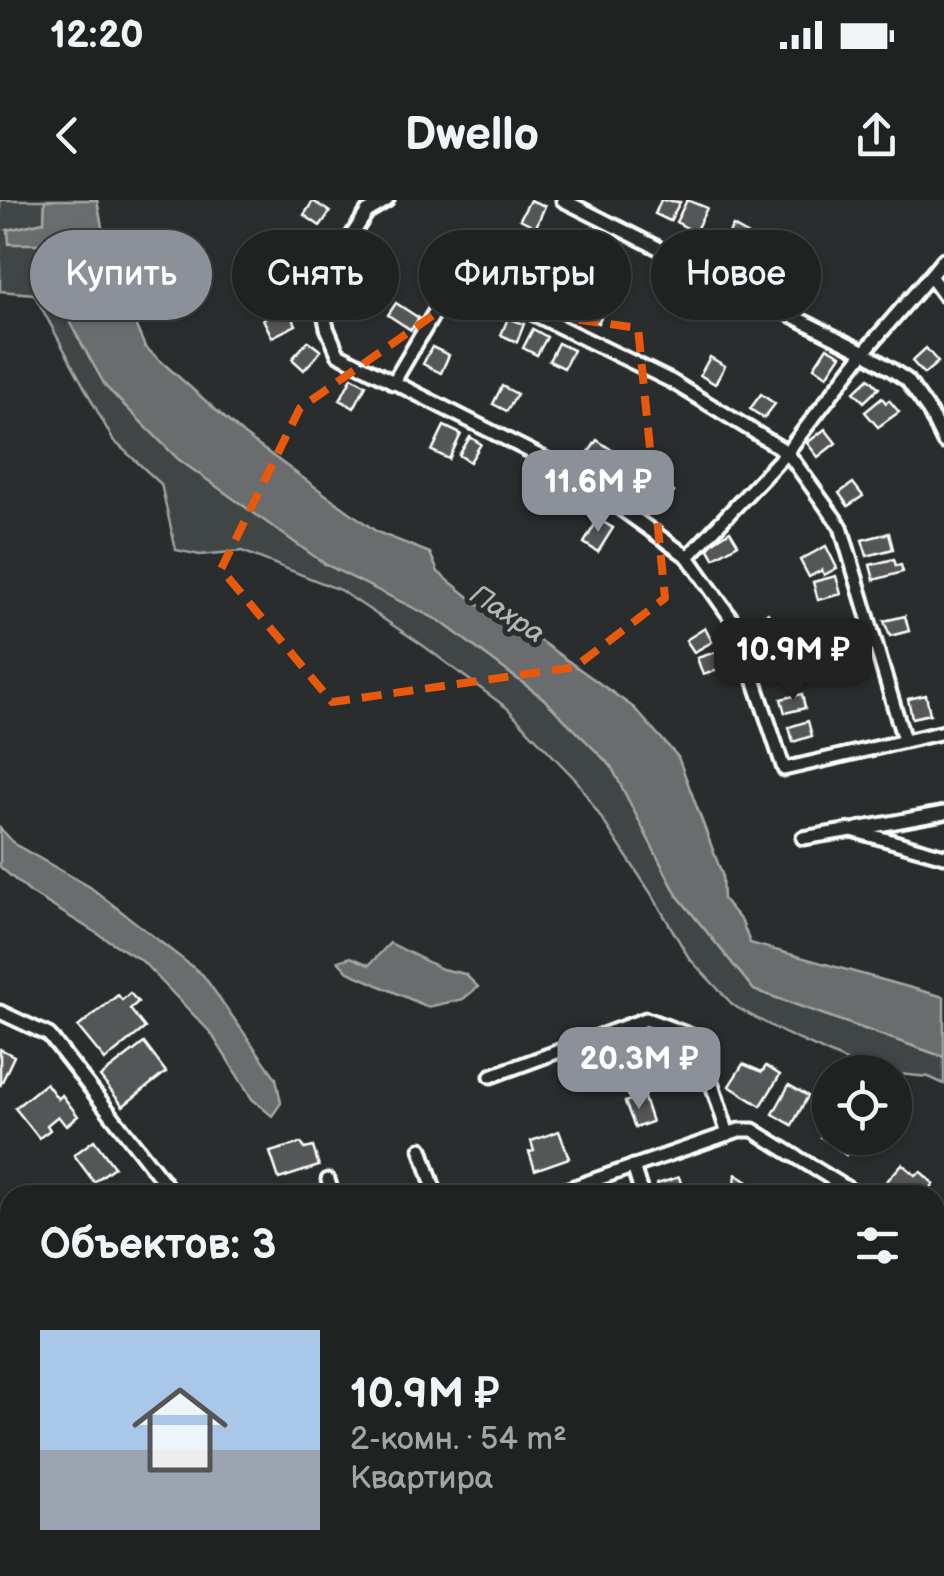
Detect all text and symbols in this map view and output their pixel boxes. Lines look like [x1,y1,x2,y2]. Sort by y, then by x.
text: 12:20 [50,13,144,58]
icon: back [40,108,95,163]
text: Dwello [405,108,539,163]
icon: share [849,108,904,163]
chip: Купить [30,230,212,320]
chip: Снять [232,230,399,320]
chip: Фильтры [419,230,631,320]
chip: Новое [651,230,821,320]
pin: 11.6M ₽ [506,450,690,535]
text: 11.6M ₽ [544,463,652,502]
water label: Пахра [464,578,551,651]
pin: 10.9M ₽ [701,618,885,703]
text: 10.9M ₽ [736,631,850,670]
pin: 20.3M ₽ [547,1027,731,1112]
text: 20.3M ₽ [579,1040,699,1079]
map controls [812,1055,912,1155]
button: locate [812,1055,912,1155]
icon: filters [850,1218,905,1273]
text: Объектов: 3 [40,1220,276,1271]
text: 10.9M ₽ [350,1369,500,1420]
icon: home [120,1370,240,1490]
text: 2-комн. · 54 m² [350,1420,567,1459]
text: Квартира [350,1459,493,1498]

